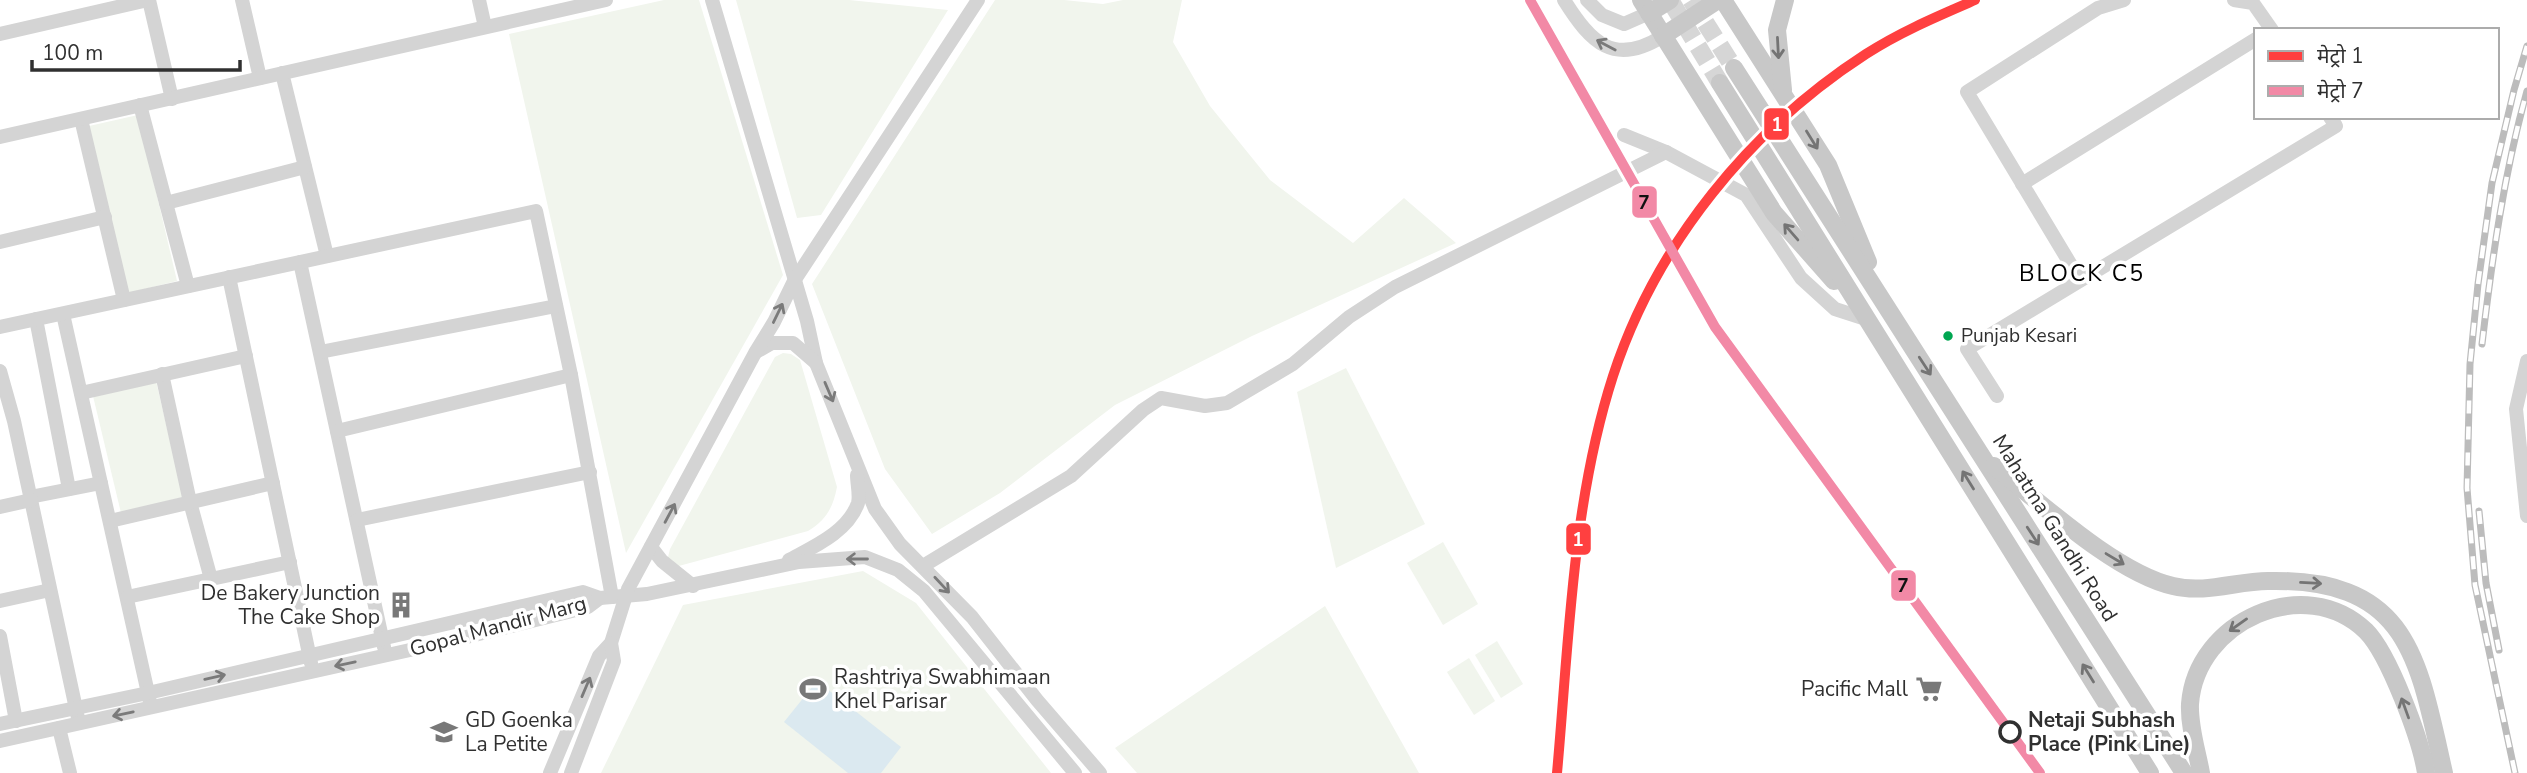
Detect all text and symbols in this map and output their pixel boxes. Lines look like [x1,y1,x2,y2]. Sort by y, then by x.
scale bar [32,28,240,72]
legend [2254,28,2499,119]
one-way arrow [1772,36,1785,59]
one-way arrow [1596,37,1616,51]
text: 100 m [42,39,103,67]
text: मेट्रो 1 [2317,42,2364,70]
text: मेट्रो 7 [2317,77,2364,105]
line badge: 1 [1763,107,1790,141]
text: 1 [1771,112,1783,138]
one-way arrow [1805,130,1819,150]
line badge: 7 [1631,185,1658,219]
text: 7 [1638,190,1650,216]
one-way arrow [1783,224,1799,242]
district label: BLOCK C5 [2019,258,2145,289]
one-way arrow [772,303,786,324]
place label: Punjab Kesari [1961,323,2077,349]
marker: Punjab Kesari [1941,329,1955,343]
one-way arrow [1918,356,1932,375]
one-way arrow [823,381,836,403]
street label: Mahatma Gandhi Road [1986,429,2124,627]
one-way arrow [1961,471,1975,491]
one-way arrow [663,503,677,524]
line badge: 1 [1565,522,1592,556]
one-way arrow [2026,525,2040,545]
text: 1 [1572,527,1584,553]
one-way arrow [846,552,869,566]
one-way arrow [2104,552,2124,566]
line badge: 7 [1890,569,1917,602]
text: 7 [1897,573,1909,599]
one-way arrow [934,576,950,594]
one-way arrow [2299,577,2321,590]
place label: De Bakery Junction The Cake Shop [201,579,380,631]
street label: Gopal Mandir Marg [407,589,589,663]
building icon: De Bakery Junction The Cake Shop [386,590,416,620]
one-way arrow [2229,618,2248,633]
one-way arrow [334,658,357,671]
place label: Rashtriya Swabhimaan Khel Parisar [834,663,1051,715]
one-way arrow [2081,664,2095,684]
one-way arrow [203,670,226,684]
sports icon: Rashtriya Swabhimaan Khel Parisar [798,674,828,704]
supermarket icon: Pacific Mall [1914,674,1944,704]
place label: Pacific Mall [1801,675,1909,703]
one-way arrow [580,677,593,699]
one-way arrow [2398,698,2410,719]
place label: GD Goenka La Petite [465,706,573,758]
place label: Netaji Subhash Place (Pink Line) [2028,706,2191,758]
one-way arrow [112,708,135,721]
school or university icon: GD Goenka La Petite [429,717,459,747]
marker: Netaji Subhash Place (Pink Line) [1999,721,2021,743]

